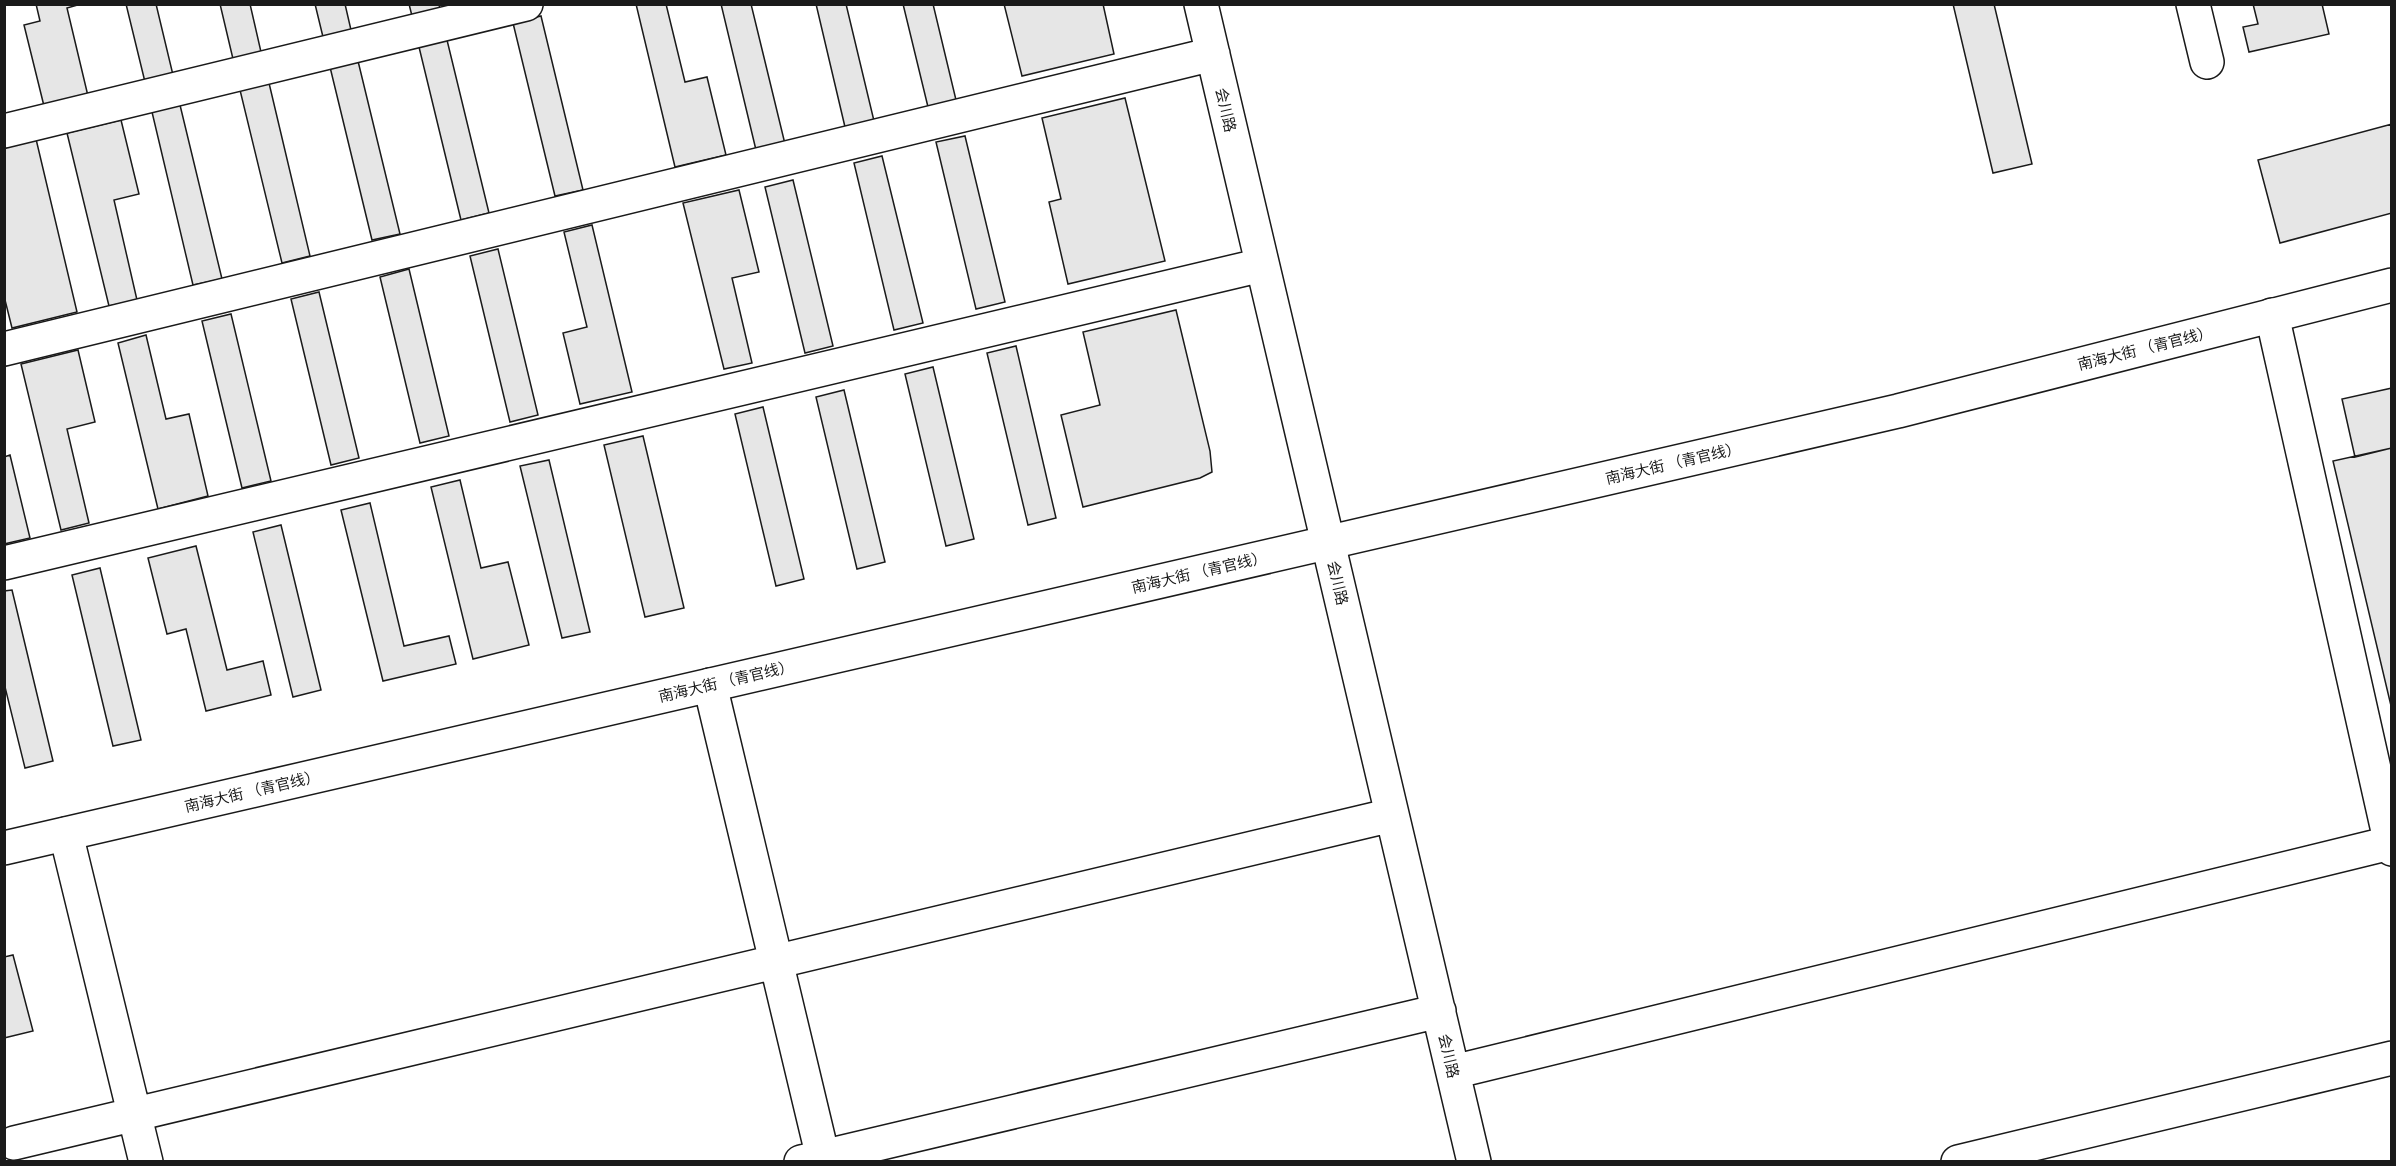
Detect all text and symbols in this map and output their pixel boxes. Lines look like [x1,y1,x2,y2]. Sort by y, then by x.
street label: 会川路 [1212,86,1240,134]
street label: 南海大街 （青官线） [2076,322,2214,374]
street label: 南海大街 （青官线） [1604,438,1742,488]
street label: 南海大街 （青官线） [1130,547,1268,597]
street label: 会川路 [1324,559,1352,607]
street label: 南海大街 （青官线） [657,656,795,706]
street label: 南海大街 （青官线） [183,766,321,816]
street label: 会川路 [1435,1032,1463,1080]

